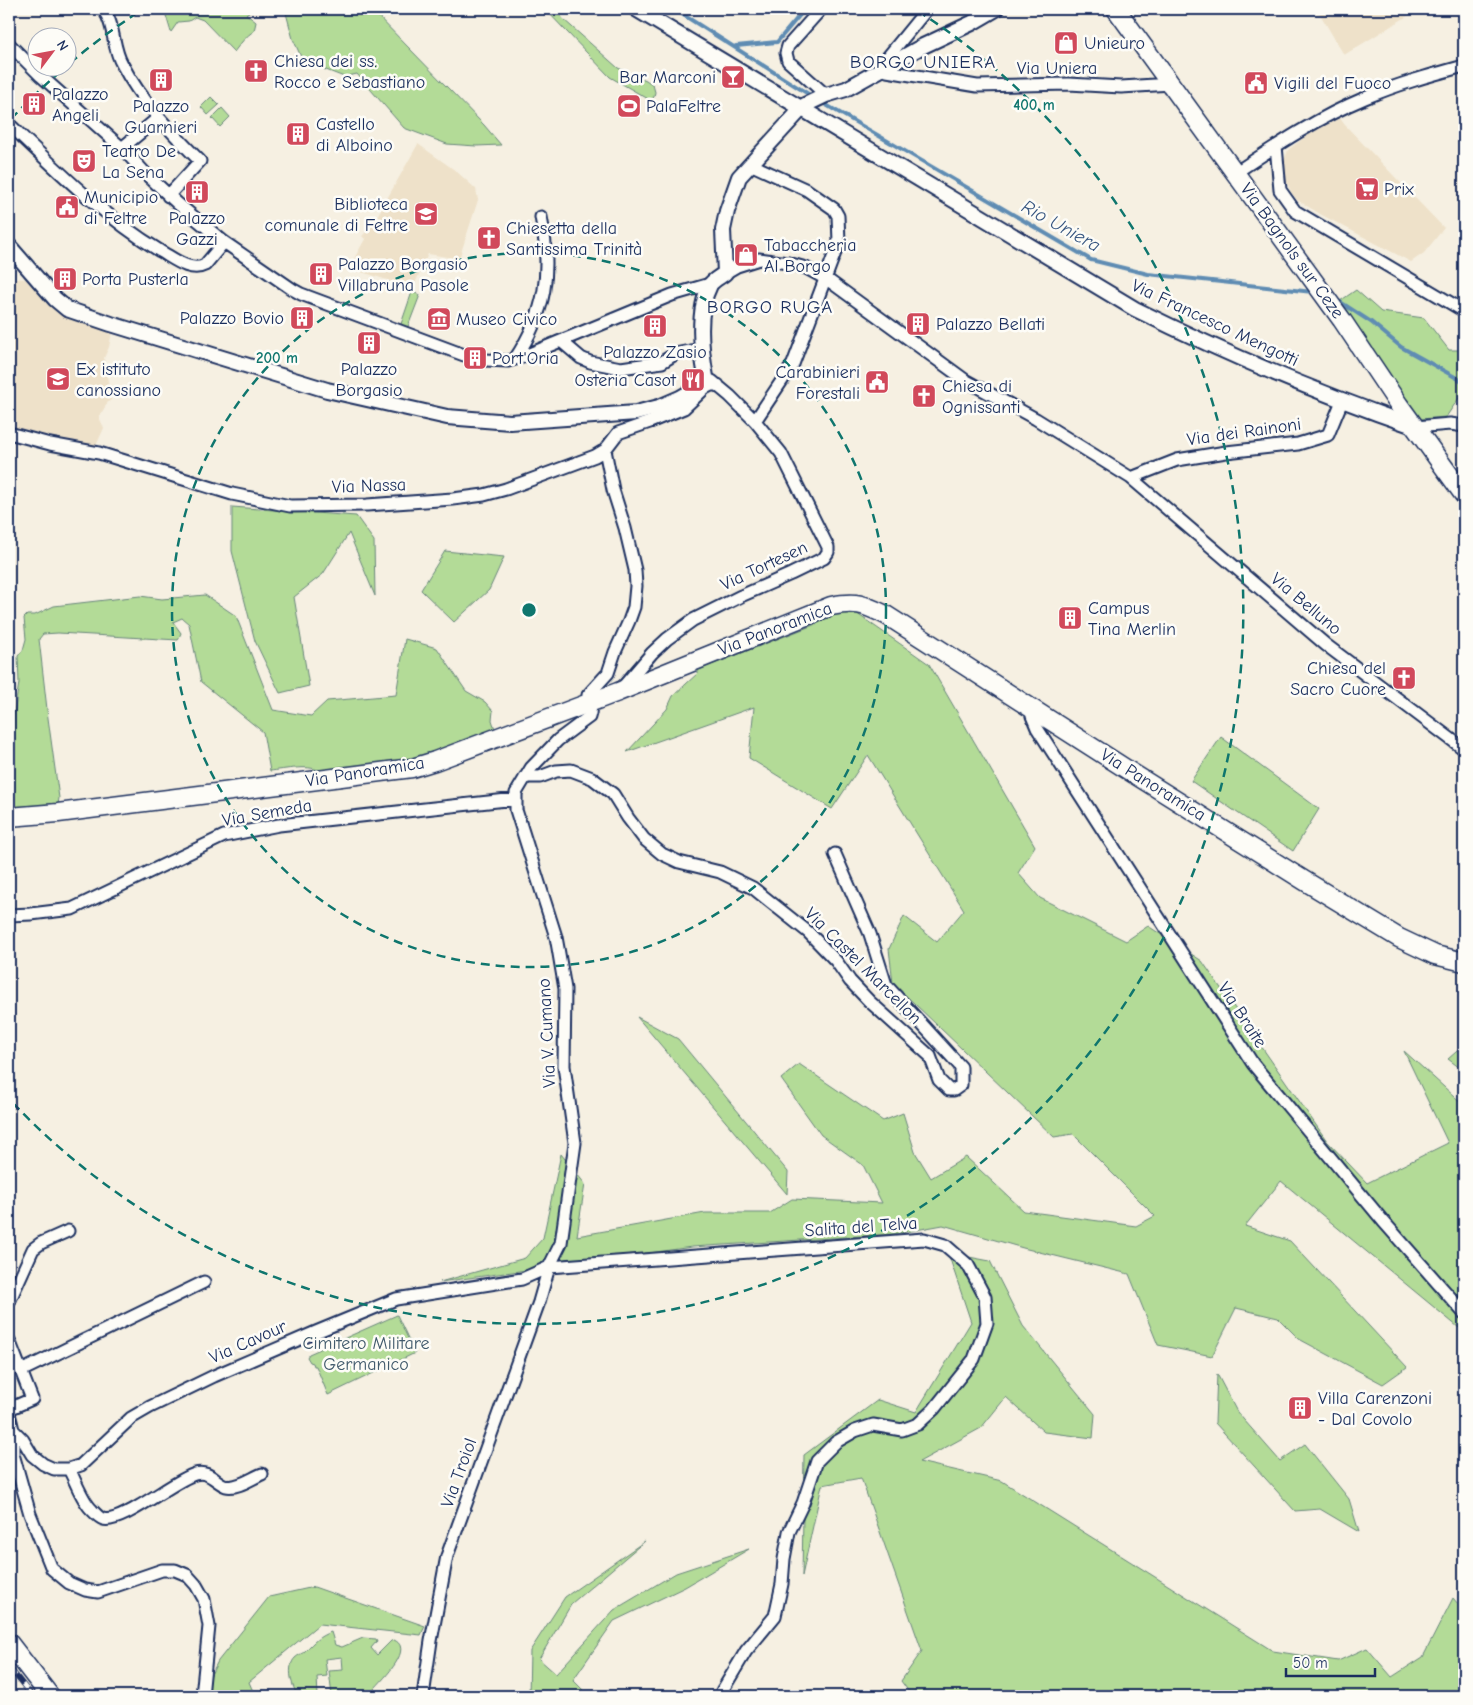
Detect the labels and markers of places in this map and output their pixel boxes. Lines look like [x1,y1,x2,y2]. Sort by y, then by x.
shop icon: Unieuro [1053,30,1079,56]
place label: Unieuro [1084,33,1145,54]
place label: Chiesa dei ss. Rocco e Sebastiano [274,51,425,93]
church icon: Chiesa dei ss. Rocco e Sebastiano [243,58,269,84]
bar icon: Bar Marconi [720,64,746,90]
building icon: Palazzo Guarnieri [148,67,174,93]
place label: Bar Marconi [619,67,716,88]
public building icon: Vigili del Fuoco [1243,70,1269,96]
place label: Vigili del Fuoco [1274,73,1391,94]
place label: Palazzo Angeli [52,84,109,126]
building icon: Palazzo Angeli [21,91,47,117]
sports icon: PalaFeltre [616,93,642,119]
place label: Palazzo Guarnieri [125,96,197,138]
place label: PalaFeltre [646,96,721,117]
place label: Castello di Alboino [316,114,393,156]
building icon: Castello di Alboino [285,121,311,147]
place label: Teatro De La Sena [102,141,176,183]
theatre icon: Teatro De La Sena [71,148,97,174]
supermarket icon: Prix [1354,176,1380,202]
building icon: Palazzo Gazzi [184,179,210,205]
place label: Prix [1384,179,1414,200]
place label: Municipio di Feltre [84,187,158,229]
public building icon: Municipio di Feltre [54,194,80,220]
place label: Biblioteca comunale di Feltre [265,194,408,236]
school or university icon: Biblioteca comunale di Feltre [413,201,439,227]
place label: Palazzo Gazzi [169,208,225,250]
place label: Chiesetta della Santissima Trinità [506,218,642,260]
church icon: Chiesetta della Santissima Trinità [476,225,502,251]
place label: Tabaccheria Al Borgo [764,235,856,277]
shop icon: Tabaccheria Al Borgo [733,242,759,268]
place label: Palazzo Borgasio Villabruna Pasole [338,254,469,296]
building icon: Palazzo Borgasio Villabruna Pasole [308,261,334,287]
building icon: Porta Pusterla [52,266,78,292]
place label: Porta Pusterla [82,269,189,290]
building icon: Palazzo Bovio [289,305,315,331]
museum icon: Museo Civico [426,306,452,332]
place label: Palazzo Bovio [180,308,284,329]
place label: Museo Civico [456,309,557,330]
building icon: Palazzo Bellati [905,311,931,337]
building icon: Palazzo Zasio [642,313,668,339]
place label: Palazzo Bellati [936,314,1045,335]
building icon: Palazzo Borgasio [356,330,382,356]
place label: Palazzo Zasio [603,342,707,363]
building icon: Port'Oria [462,345,488,371]
place label: Port'Oria [492,348,559,369]
place label: Ex istituto canossiano [76,359,161,401]
place label: Palazzo Borgasio [335,359,403,401]
place label: Carabinieri Forestali [776,362,860,404]
school or university icon: Ex istituto canossiano [45,366,71,392]
restaurant icon: Osteria Casot [680,367,706,393]
public building icon: Carabinieri Forestali [864,369,890,395]
place label: Osteria Casot [574,370,677,391]
place label: Chiesa di Ognissanti [942,376,1021,418]
church icon: Chiesa di Ognissanti [911,383,937,409]
place label: Campus Tina Merlin [1088,598,1176,640]
centre of rings [520,601,538,619]
building icon: Campus Tina Merlin [1057,605,1083,631]
place label: Chiesa del Sacro Cuore [1290,658,1386,700]
church icon: Chiesa del Sacro Cuore [1391,665,1417,691]
place label: Villa Carenzoni - Dal Covolo [1318,1388,1432,1430]
building icon: Villa Carenzoni - Dal Covolo [1287,1395,1313,1421]

